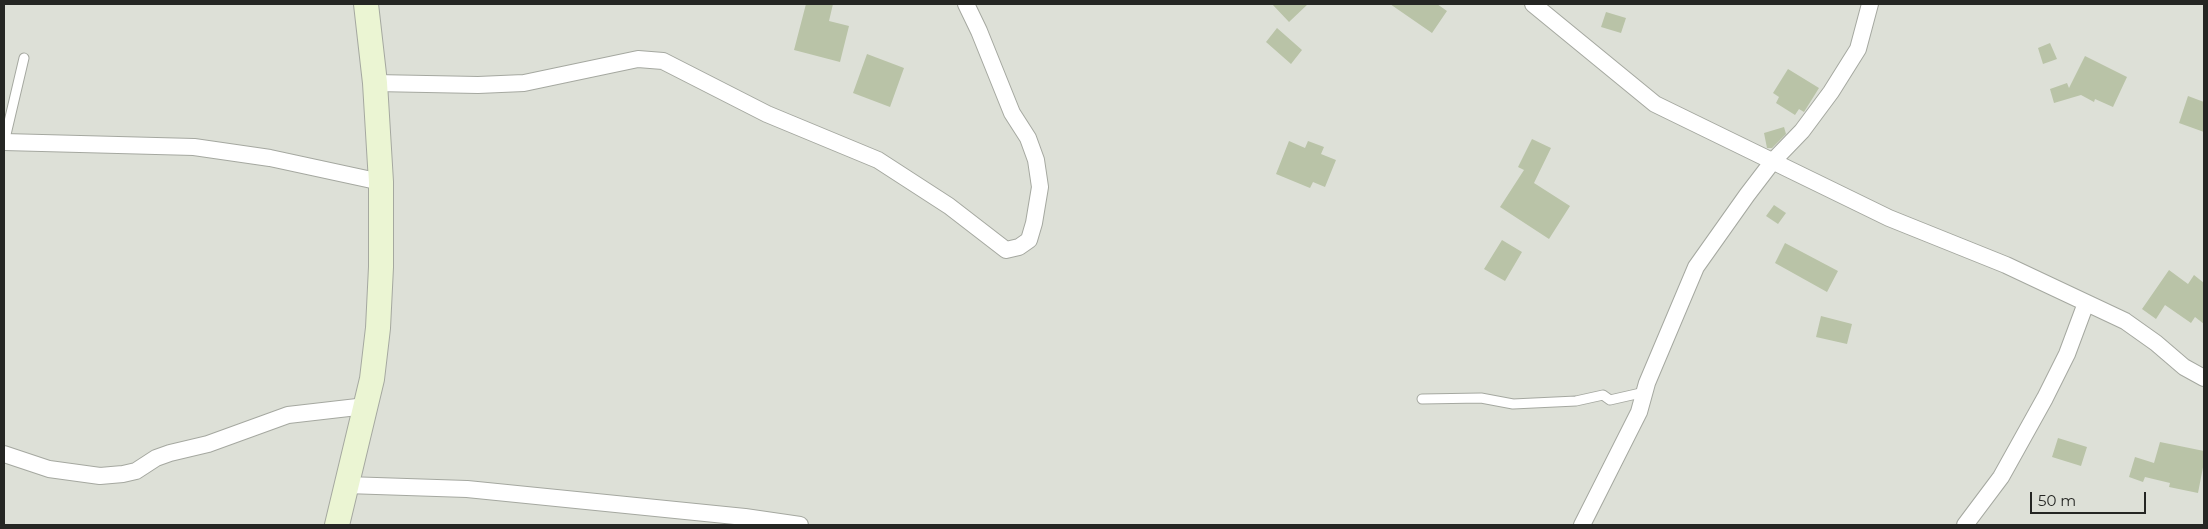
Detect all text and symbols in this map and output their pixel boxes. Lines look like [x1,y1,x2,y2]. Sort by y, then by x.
scale bar [2033,482,2149,514]
text: 50 m [2038,491,2076,510]

